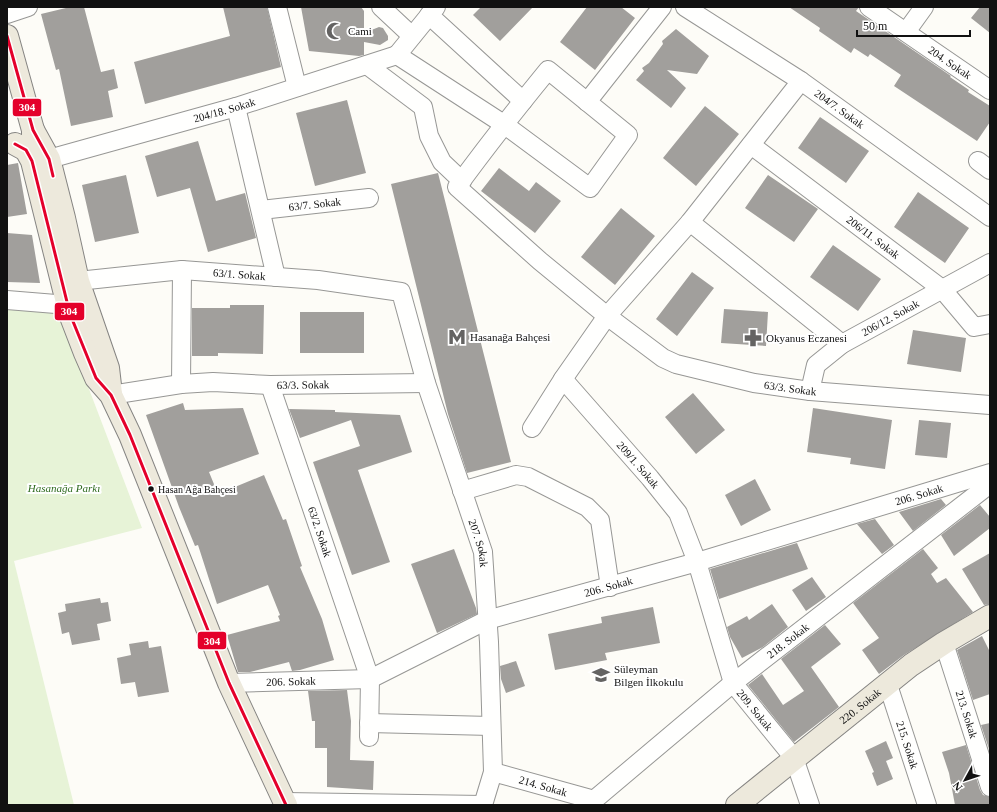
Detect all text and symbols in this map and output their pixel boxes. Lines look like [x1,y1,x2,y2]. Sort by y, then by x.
scale bar [857,12,970,38]
text: 50 m [863,19,888,33]
mosque icon: Cami [325,21,345,41]
place label: Cami [348,25,372,37]
street label: 204. Sokak [926,43,974,82]
street label: 204/7. Sokak [812,87,867,131]
street label: 204/18. Sokak [192,95,257,125]
line badge: 304 [12,98,42,117]
text: 304 [19,101,36,113]
street label: 63/7. Sokak [288,195,342,213]
street label: 206/11. Sokak [844,213,902,261]
street label: 63/1. Sokak [213,266,266,282]
street label: 206/12. Sokak [859,297,921,338]
line badge: 304 [54,302,85,321]
text: 304 [61,305,78,317]
metro station icon: Hasanağa Bahçesi [447,327,467,347]
pharmacy icon: Okyanus Eczanesi [743,328,763,348]
place label: Hasanağa Bahçesi [470,331,550,343]
place label: Okyanus Eczanesi [766,332,847,344]
street label: 63/3. Sokak [277,378,330,391]
street label: 63/3. Sokak [763,379,817,398]
street label: 209/1. Sokak [615,439,662,491]
street label: 206. Sokak [894,481,945,507]
park label: Hasanağa Parkı [27,482,100,494]
marker: Hasan Ağa Bahçesi [146,484,156,494]
place label: Hasan Ağa Bahçesi [158,484,236,495]
street label: 63/2. Sokak [306,505,334,559]
street label: 207. Sokak [466,518,490,568]
street label: 206. Sokak [583,574,634,599]
street label: 218. Sokak [764,620,811,661]
line badge: 304 [197,631,227,650]
text: 304 [204,635,221,647]
place label: Süleyman Bilgen İlkokulu [614,663,684,688]
school or university icon: Süleyman Bilgen İlkokulu [591,665,611,685]
street label: 206. Sokak [266,675,316,688]
street label: 220. Sokak [837,685,884,726]
street label: 209. Sokak [735,687,775,733]
street label: 213. Sokak [954,689,980,740]
street label: 215. Sokak [894,720,921,771]
north arrow [945,760,985,800]
street label: 214. Sokak [518,773,569,798]
text: N [950,779,964,793]

